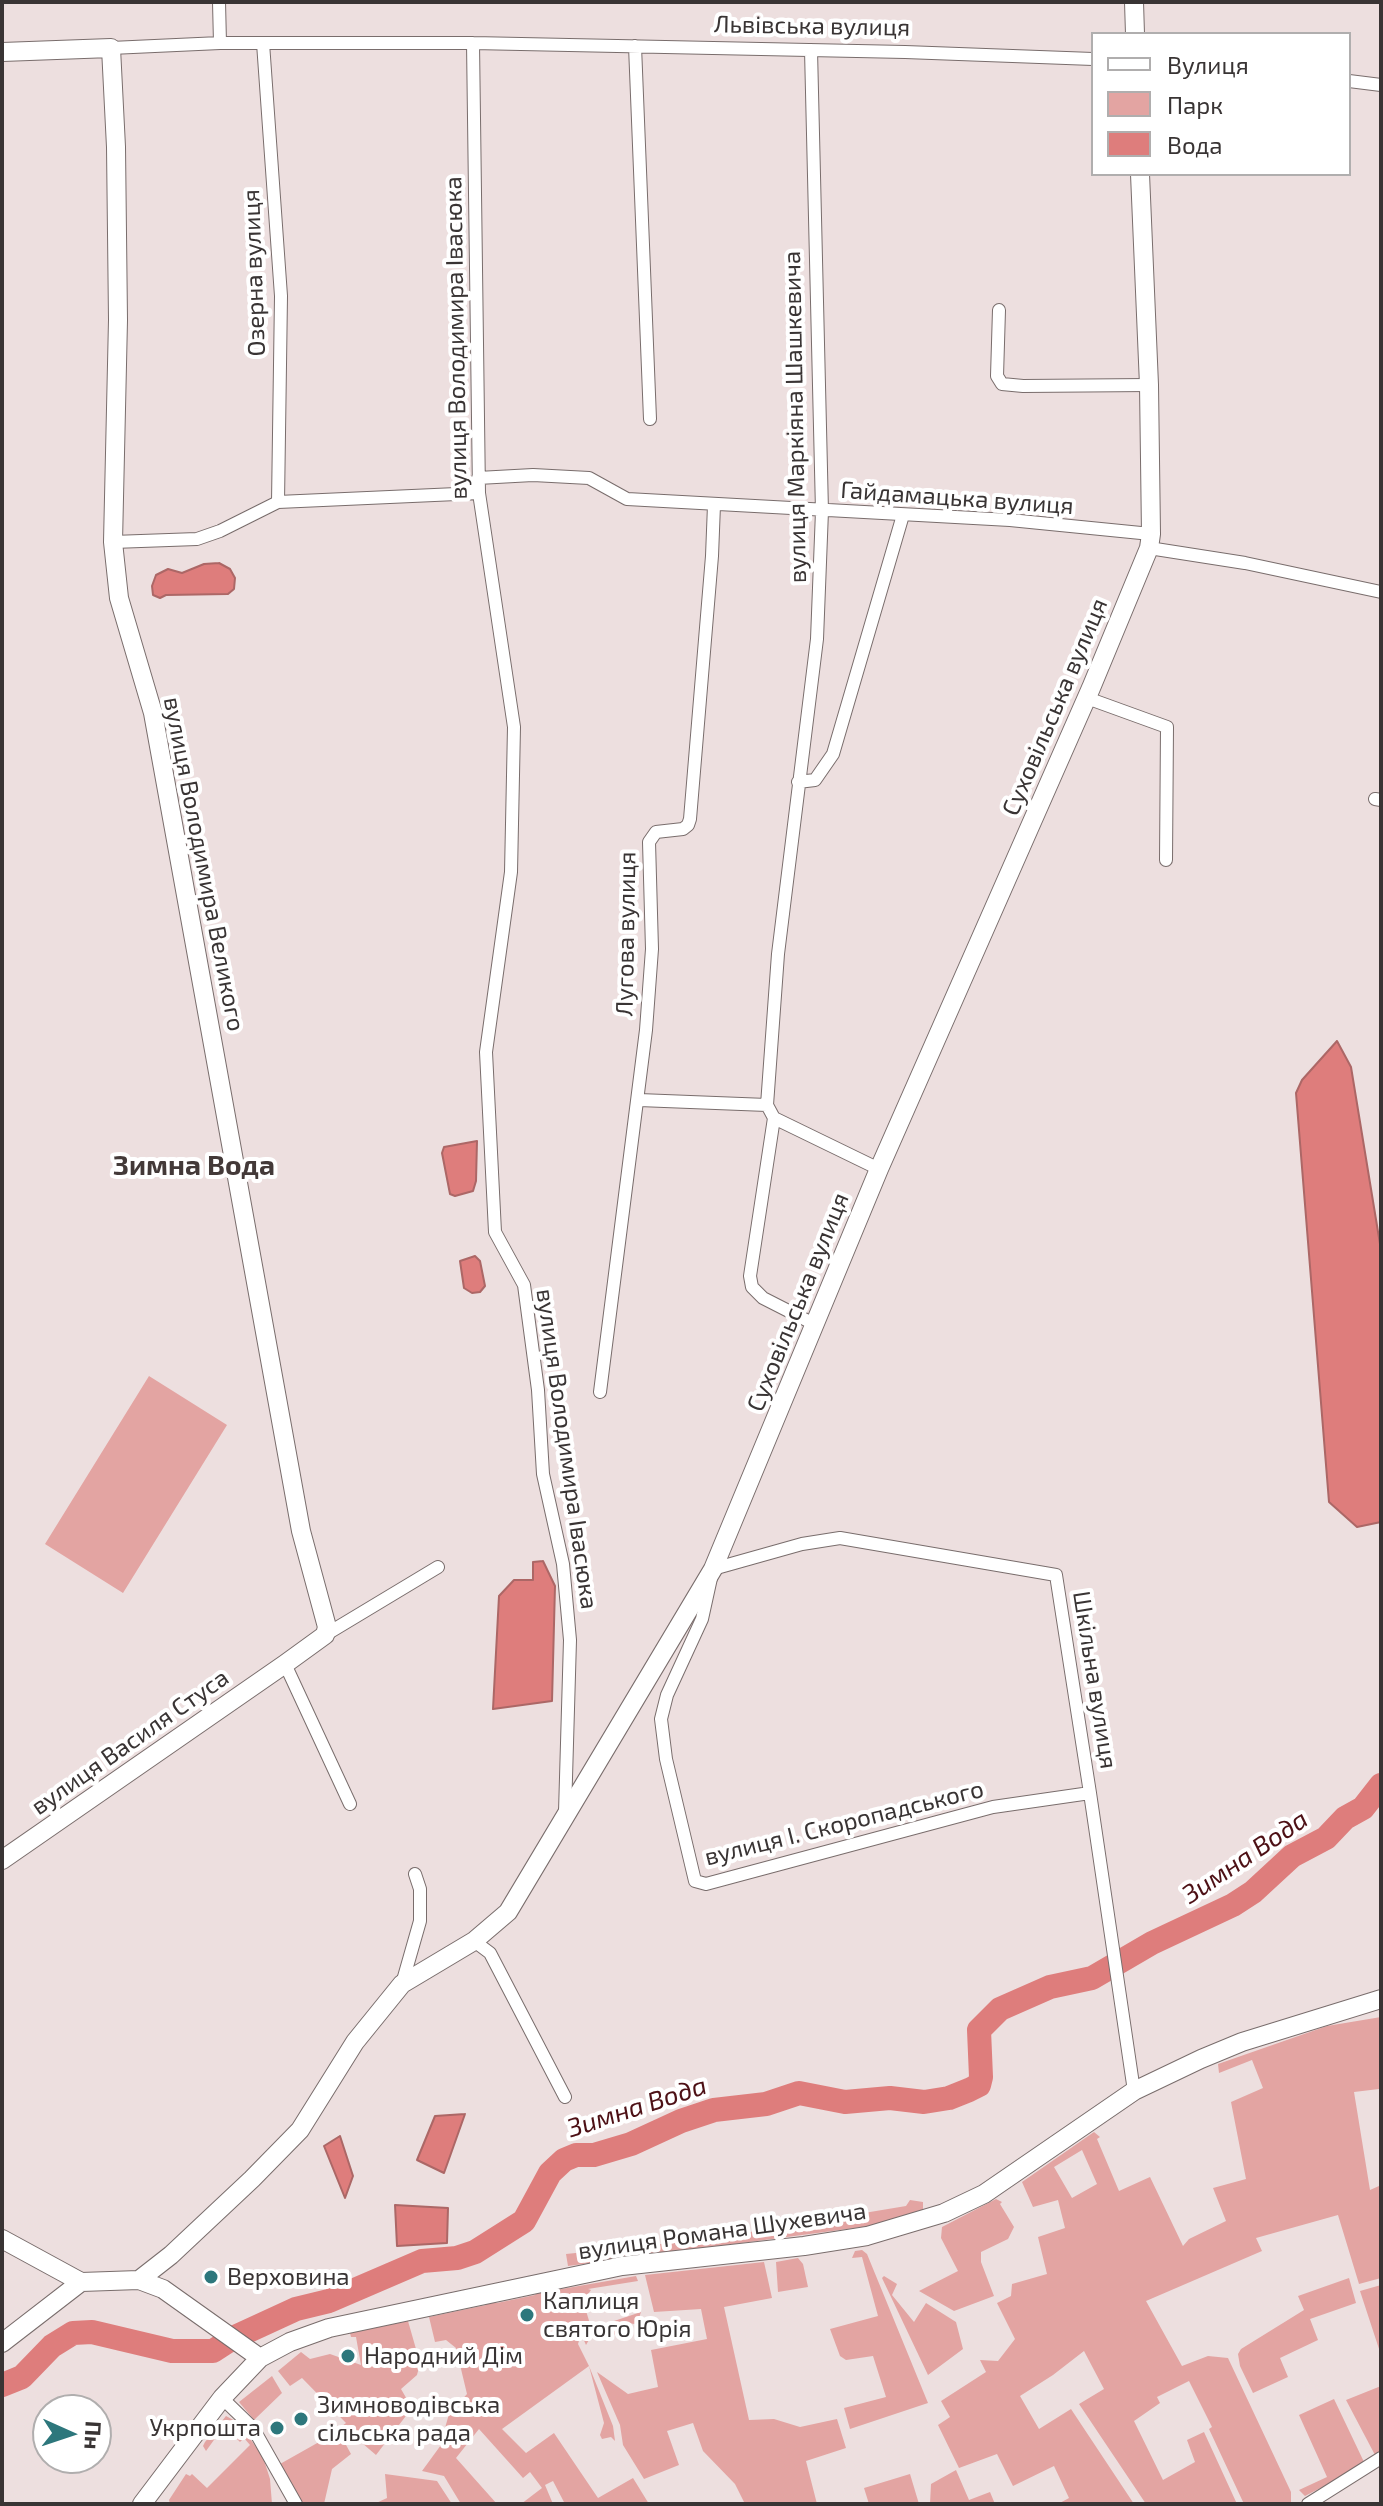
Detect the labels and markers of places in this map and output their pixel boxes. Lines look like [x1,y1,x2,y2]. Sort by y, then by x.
place label: Верховина [227,2263,350,2291]
marker: Верховина [202,2268,220,2286]
place label: Каплиця святого Юрія [543,2287,692,2343]
marker: Каплиця святого Юрія [518,2306,536,2324]
place label: Народний Дім [364,2342,523,2370]
marker: Народний Дім [339,2347,357,2365]
place label: Зимноводівська сільська рада [317,2391,500,2447]
marker: Зимноводівська сільська рада [292,2410,310,2428]
place label: Укрпошта [149,2414,261,2442]
marker: Укрпошта [268,2419,286,2437]

